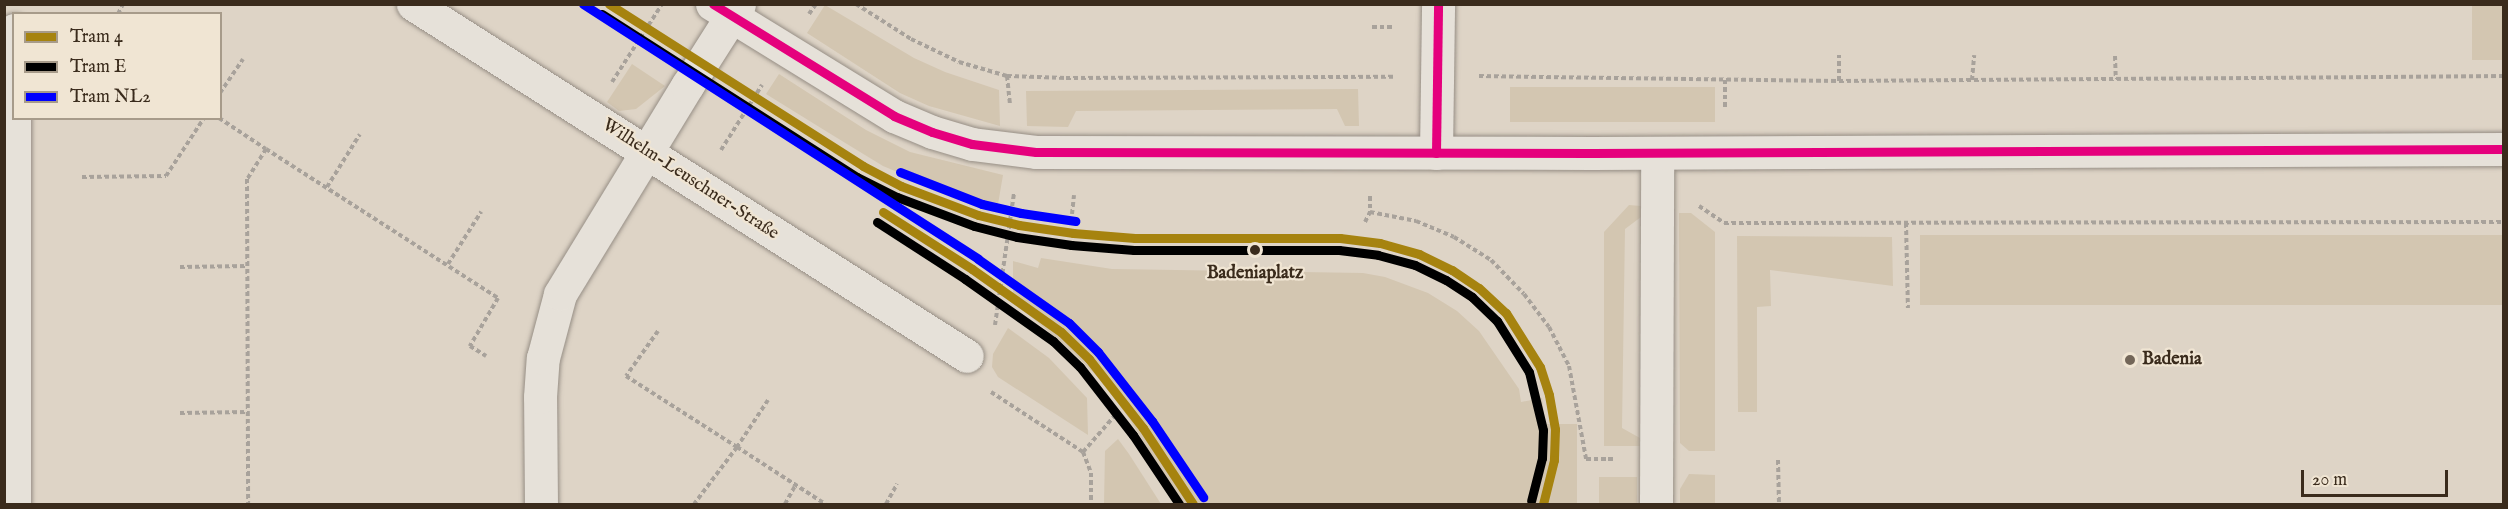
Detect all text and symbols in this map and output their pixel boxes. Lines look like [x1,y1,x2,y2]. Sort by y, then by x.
legend [12,12,222,120]
text: Tram 4 [70,26,123,49]
text: Tram E [70,56,126,79]
text: Tram NL2 [70,86,151,109]
street label: Wilhelm-Leuschner-Straße [598,115,782,245]
marker: Badeniaplatz [1244,239,1266,261]
place label: Badeniaplatz [1207,263,1303,285]
place label: Badenia [2142,349,2202,371]
marker: Badenia [2123,353,2137,367]
scale bar [2304,458,2451,496]
text: 20 m [2312,469,2347,492]

